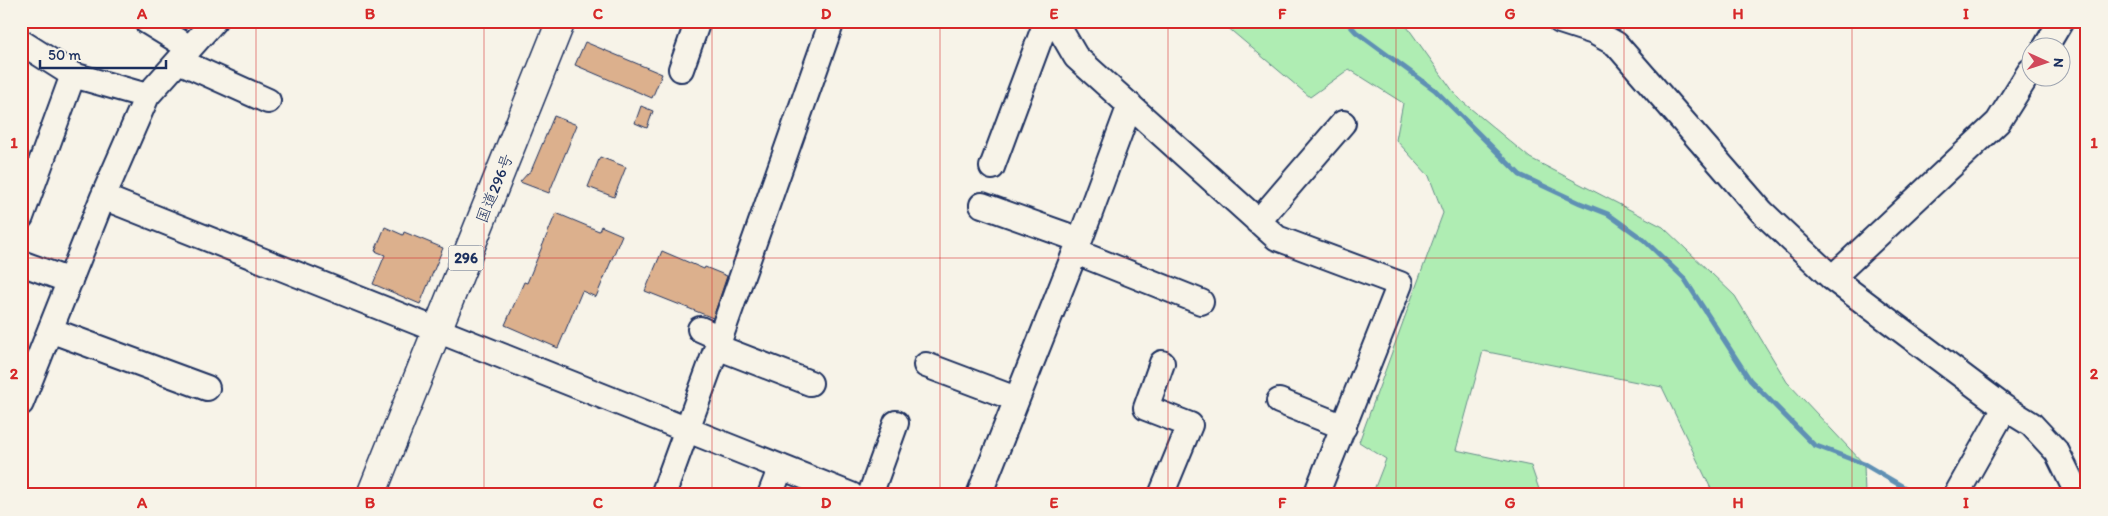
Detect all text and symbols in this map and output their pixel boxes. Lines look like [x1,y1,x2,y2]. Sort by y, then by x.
text: A [136,4,148,23]
text: B [365,4,376,23]
text: C [593,4,604,23]
text: D [821,4,832,23]
text: E [1050,4,1059,23]
text: F [1278,4,1287,23]
text: G [1504,4,1516,23]
text: H [1732,4,1744,23]
text: I [1963,4,1969,23]
scale bar [40,38,166,70]
north arrow [2020,38,2070,88]
text: 50 m [48,46,81,64]
text: N [2050,57,2067,68]
text: 1 [10,133,18,152]
text: 1 [2090,133,2098,152]
street label: 国道296号 [472,151,517,226]
road number: 296 [448,246,484,270]
text: 2 [10,364,19,383]
text: 2 [2090,364,2099,383]
text: A [136,493,148,512]
text: B [365,493,376,512]
text: C [593,493,604,512]
text: D [821,493,832,512]
text: E [1050,493,1059,512]
text: F [1278,493,1287,512]
text: G [1504,493,1516,512]
text: H [1732,493,1744,512]
text: I [1963,493,1969,512]

